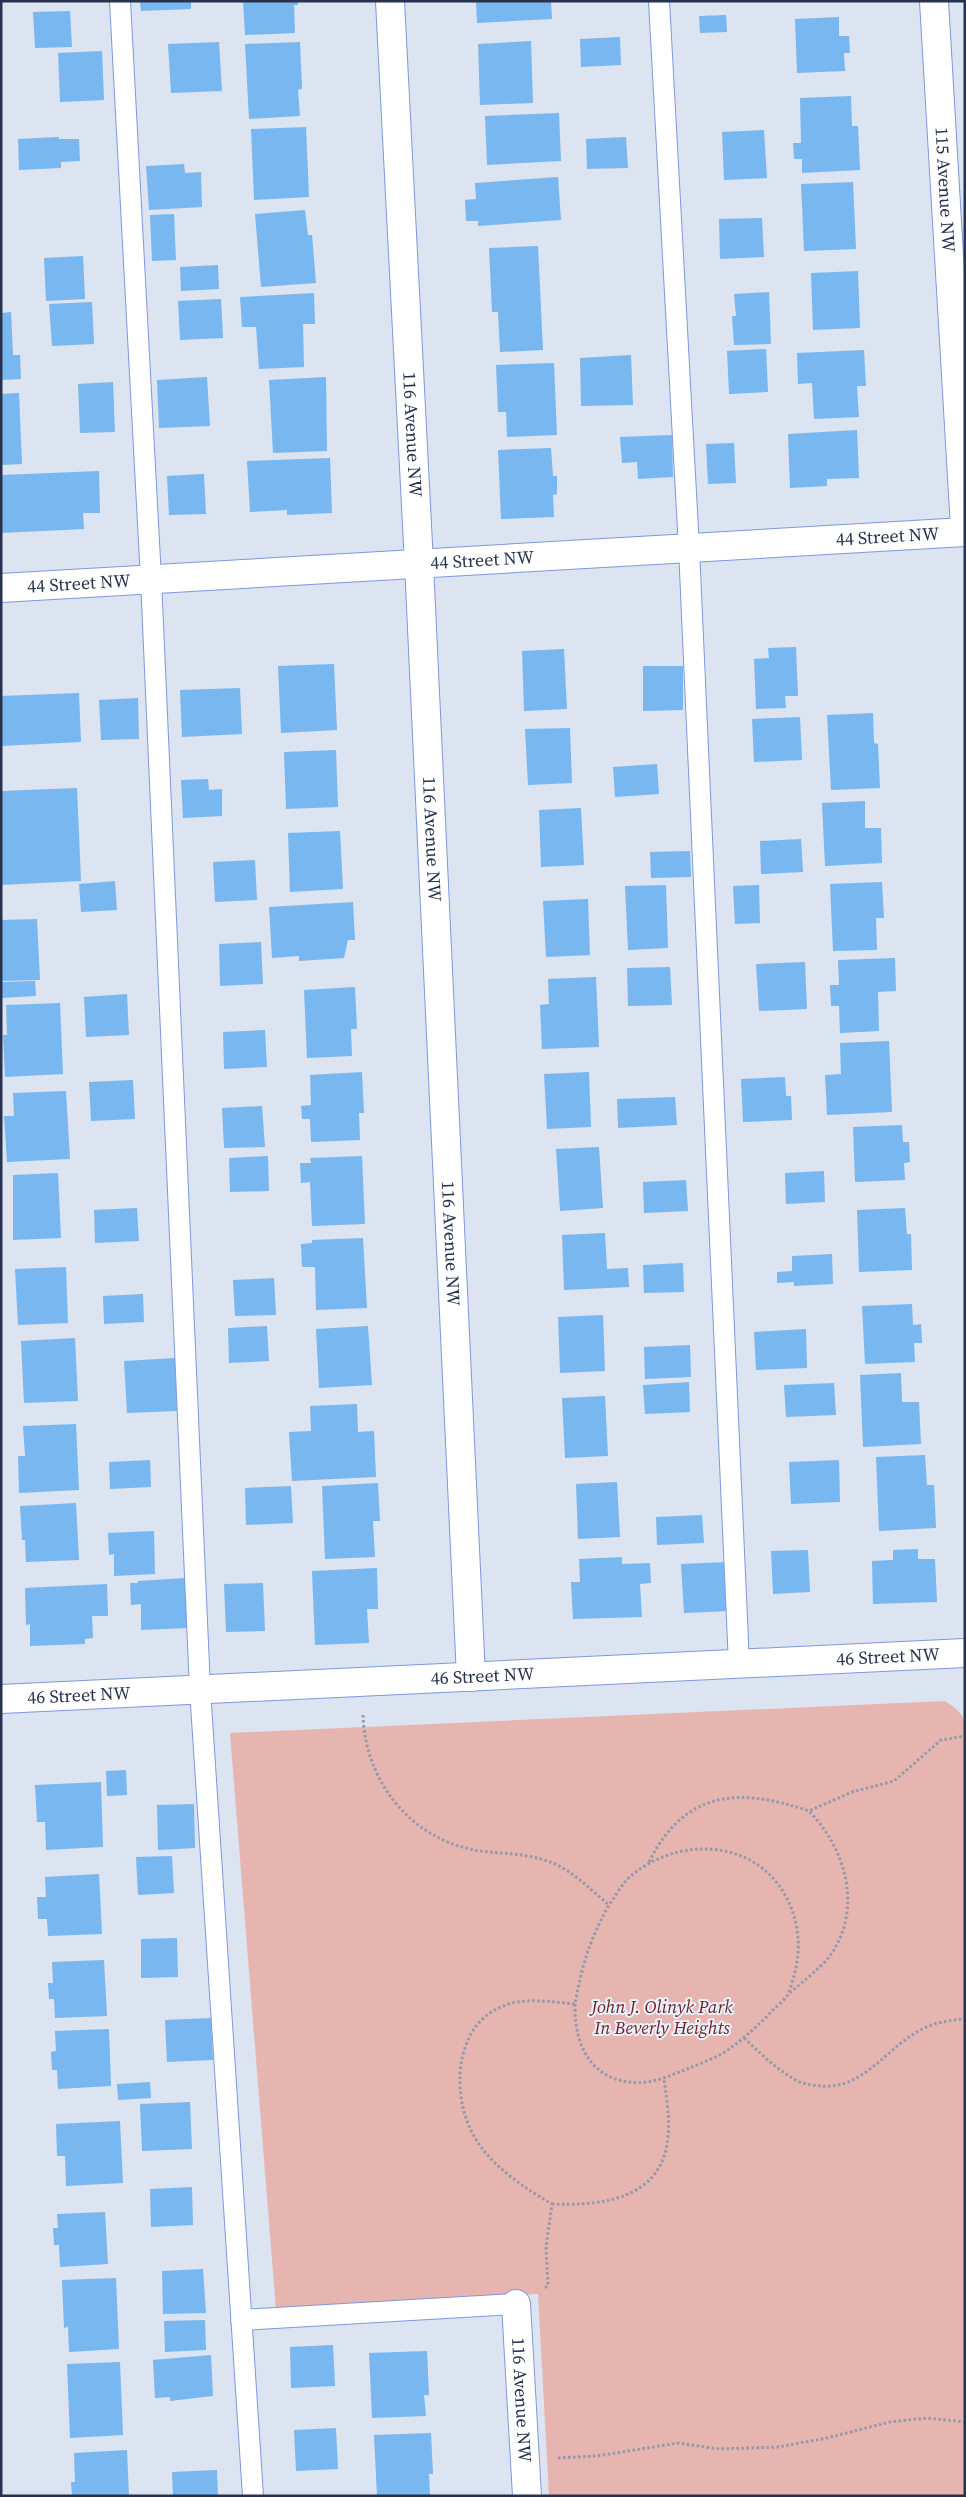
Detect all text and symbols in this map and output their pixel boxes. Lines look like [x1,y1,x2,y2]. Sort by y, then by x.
street label: 115 Avenue NW [929,126,962,253]
street label: 116 Avenue NW [397,371,429,498]
street label: 44 Street NW [835,520,941,551]
street label: 44 Street NW [430,544,535,575]
street label: 44 Street NW [26,567,132,598]
street label: 116 Avenue NW [417,776,448,903]
street label: 116 Avenue NW [436,1180,467,1307]
street label: 46 Street NW [836,1641,941,1671]
street label: 46 Street NW [430,1661,535,1690]
street label: 46 Street NW [27,1680,132,1710]
park label: John J. Olinyk Park In Beverly Heights [588,1994,733,2040]
street label: 116 Avenue NW [506,2337,538,2464]

